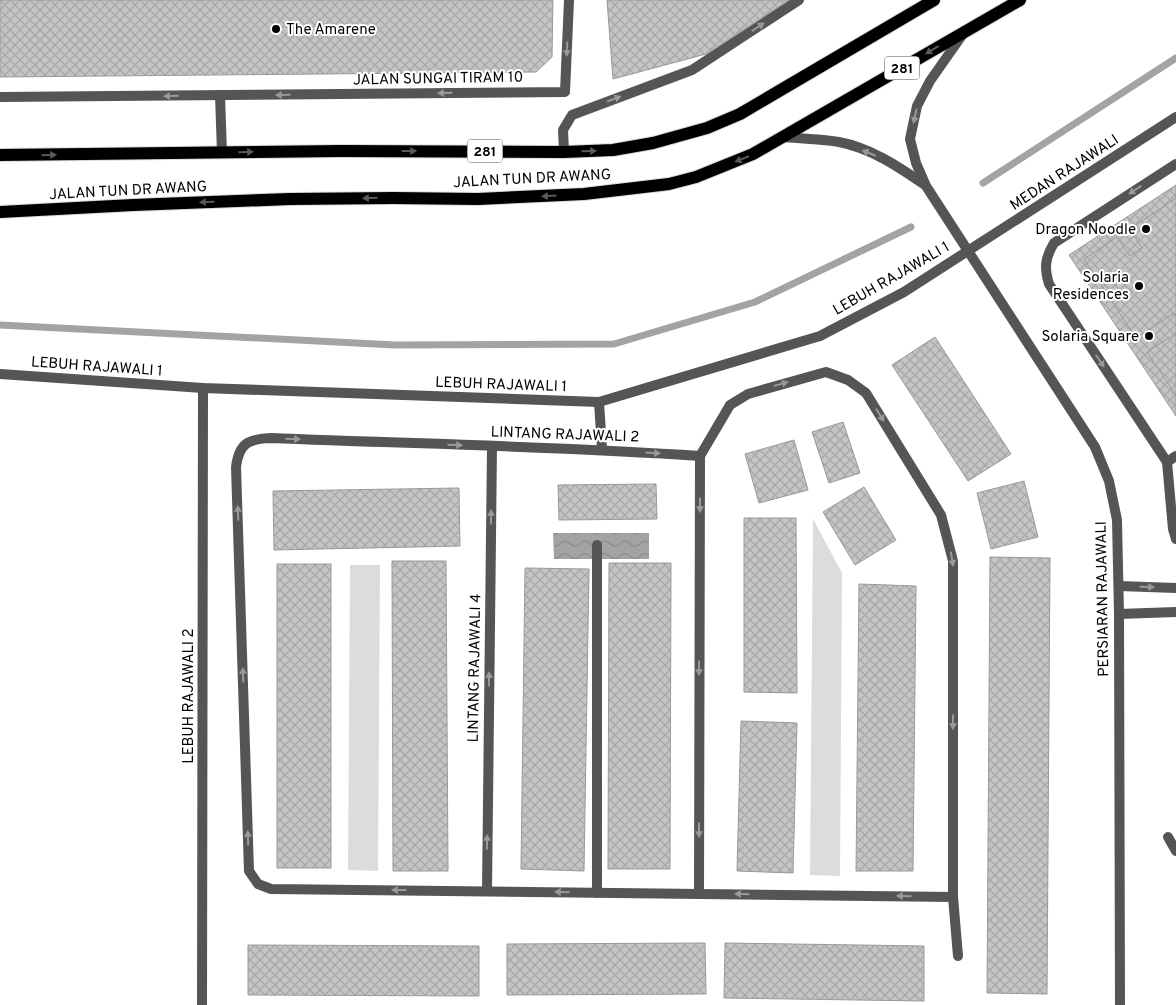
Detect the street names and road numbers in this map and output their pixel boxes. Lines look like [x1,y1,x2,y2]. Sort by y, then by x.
road number: 281 [884,56,920,80]
street label: JALAN SUNGAI TIRAM 10 [353,69,523,90]
street label: MEDAN RAJAWALI [1007,131,1123,216]
road number: 281 [468,140,502,162]
street label: JALAN TUN DR AWANG [453,166,612,193]
street label: JALAN TUN DR AWANG [49,178,208,205]
street label: LEBUH RAJAWALI 1 [830,238,954,320]
street label: LEBUH RAJAWALI 1 [30,353,163,382]
street label: LEBUH RAJAWALI 1 [435,374,567,397]
street label: LINTANG RAJAWALI 2 [490,423,640,448]
street label: PERSIARAN RAJAWALI [1093,521,1114,677]
street label: LINTANG RAJAWALI 4 [465,593,486,743]
street label: LEBUH RAJAWALI 2 [180,628,199,764]

